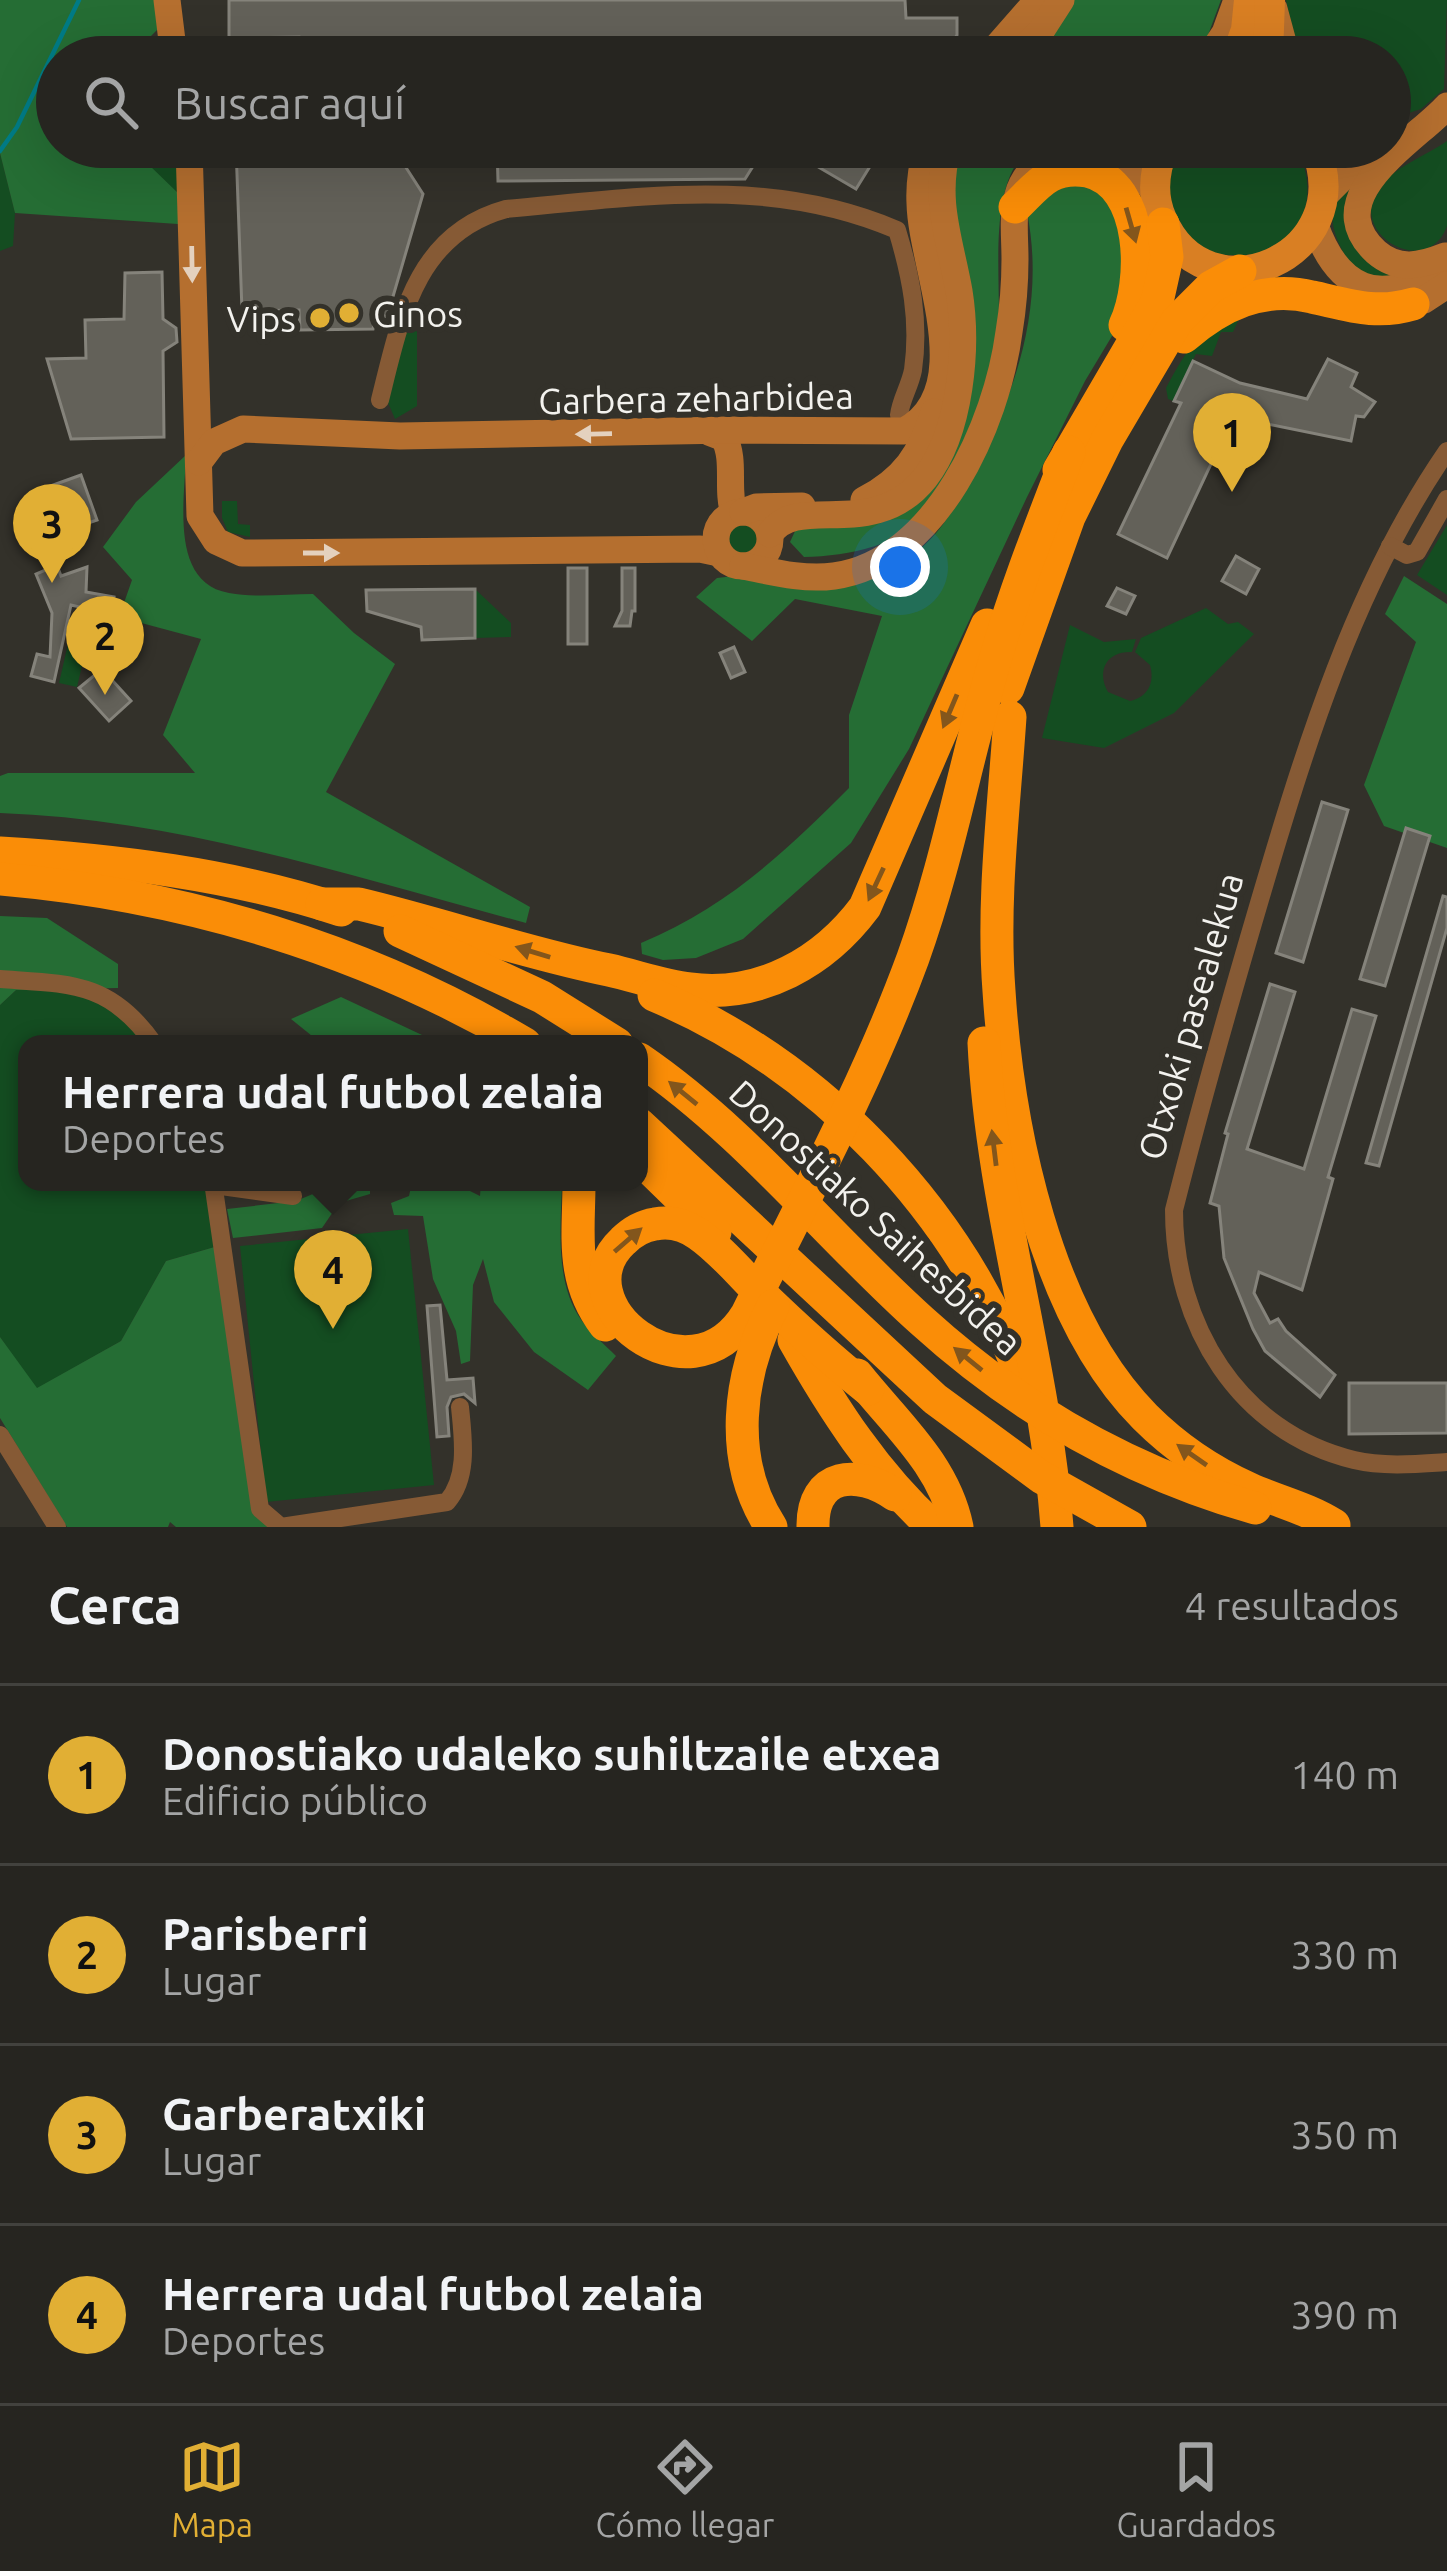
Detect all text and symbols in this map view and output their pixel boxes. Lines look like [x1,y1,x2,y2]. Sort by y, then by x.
search box [36,36,1411,168]
icon: search [78,69,144,135]
text: Buscar aquí [174,77,405,128]
one-way arrow [1123,208,1141,244]
one-way arrow [183,246,202,284]
place label: Ginos [373,293,463,334]
place label: Vips [227,298,296,339]
marker: Ginos [336,300,362,326]
marker: Vips [307,305,333,331]
street label: Garbera zeharbidea [538,375,854,421]
pin: 1 [1193,393,1271,492]
one-way arrow [574,425,612,444]
pin: 3 [13,484,91,583]
your location [870,537,930,597]
one-way arrow [303,543,341,563]
pin: 2 [66,596,144,695]
one-way arrow [940,693,959,729]
one-way arrow [866,867,886,902]
street label: Otxoki pasealekua [1129,868,1251,1164]
one-way arrow [514,942,551,961]
popup [18,1035,648,1191]
text: Herrera udal futbol zelaia [62,1066,604,1117]
street label: Donostiako Saihesbidea [722,1071,1030,1363]
one-way arrow [668,1081,699,1106]
text: Deportes [62,1117,225,1160]
one-way arrow [985,1129,1004,1166]
one-way arrow [614,1227,643,1254]
pin: 4 [294,1230,372,1329]
one-way arrow [953,1347,984,1372]
one-way arrow [1176,1444,1208,1467]
text: Cerca [48,1576,182,1634]
text: 4 resultados [1185,1584,1399,1627]
text: Donostiako udaleko suhiltzaile etxea [162,1728,941,1779]
text: 1 [76,1753,98,1796]
text: 140 m [1290,1753,1399,1796]
text: Edificio público [162,1779,428,1822]
text: Parisberri [162,1908,369,1959]
text: 2 [76,1933,98,1976]
text: 330 m [1290,1933,1399,1976]
text: Lugar [162,1959,261,2002]
text: Garberatxiki [162,2088,426,2139]
text: 3 [76,2113,98,2156]
text: 350 m [1290,2113,1399,2156]
text: Lugar [162,2139,261,2182]
text: Herrera udal futbol zelaia [162,2268,704,2319]
text: 4 [76,2293,98,2336]
text: 390 m [1290,2293,1399,2336]
text: Deportes [162,2319,325,2362]
tab: Mapa [171,2434,253,2543]
tab: Cómo llegar [595,2434,774,2543]
tab: Guardados [1116,2434,1276,2543]

